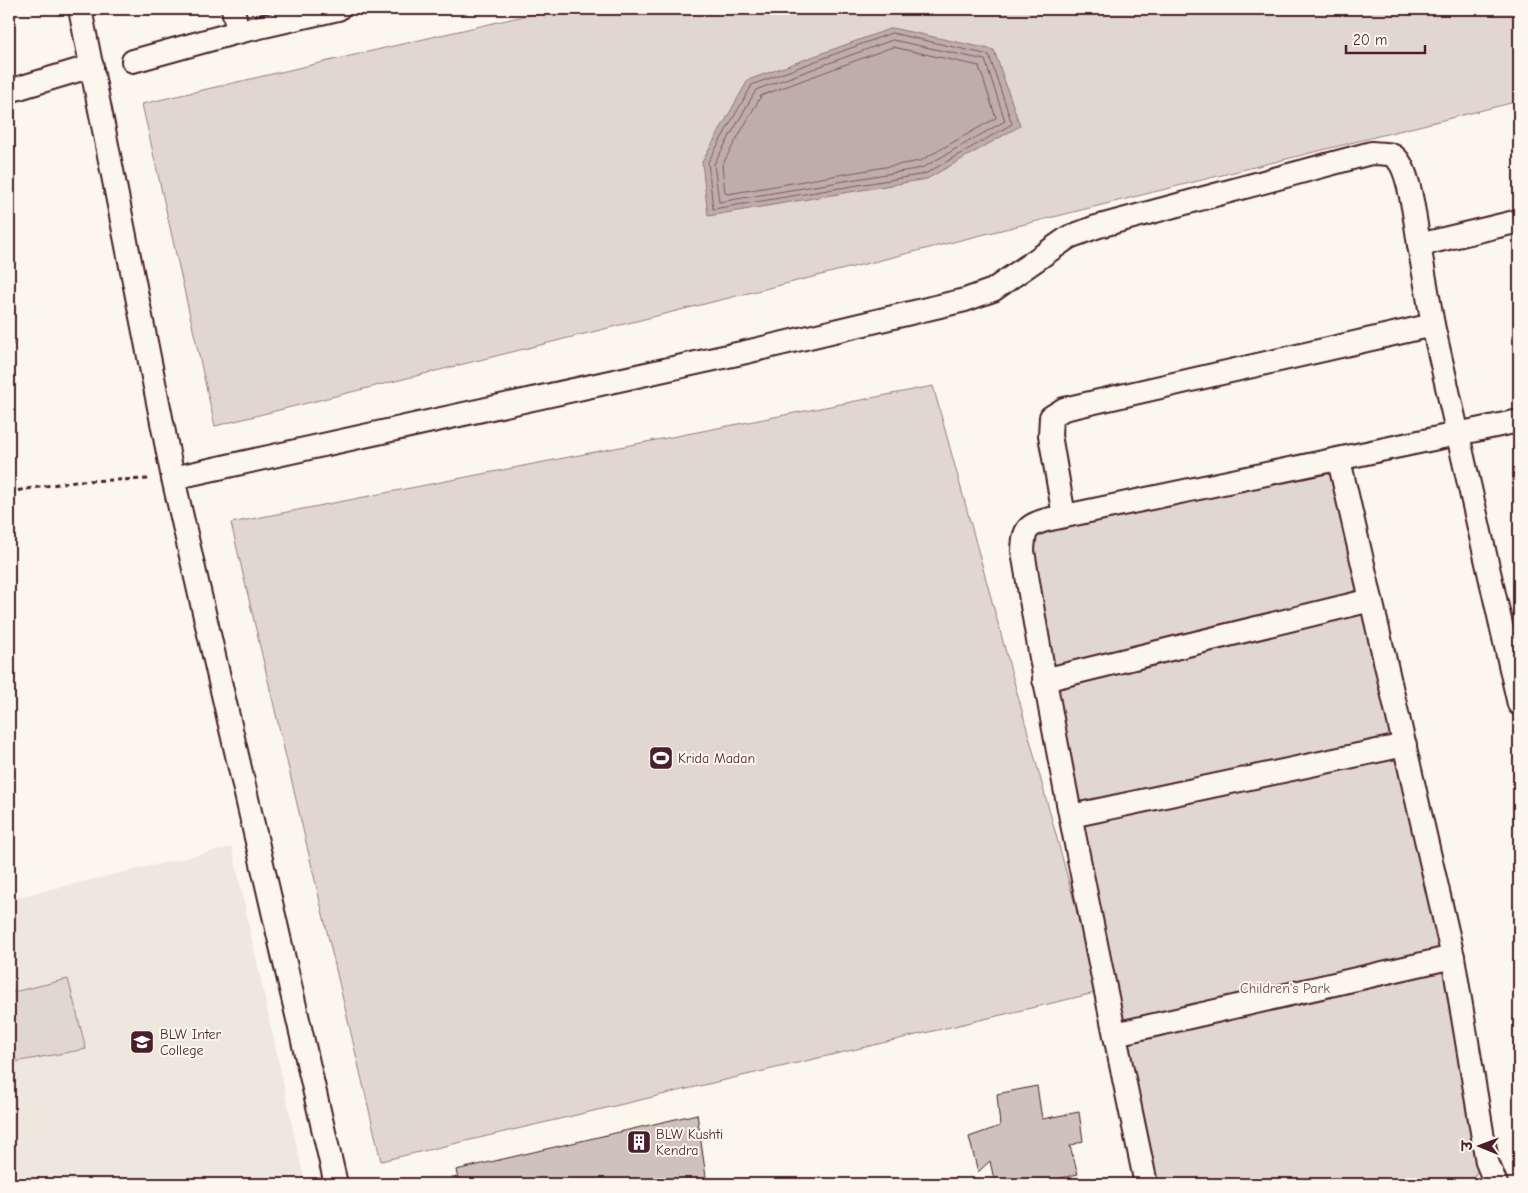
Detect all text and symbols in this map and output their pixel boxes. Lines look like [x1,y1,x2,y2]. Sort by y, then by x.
scale bar [1346,22,1424,54]
text: 20 m [1353,31,1387,49]
sports icon: Krida Madan [648,745,674,771]
place label: Krida Madan [678,750,755,767]
park label: Children's Park [1240,980,1330,997]
place label: BLW Inter College [160,1026,221,1059]
school or university icon: BLW Inter College [129,1029,155,1055]
north arrow [1456,1120,1506,1170]
place label: BLW Kushti Kendra [656,1126,723,1159]
building icon: BLW Kushti Kendra [626,1129,652,1155]
text: उ [1459,1139,1476,1153]

